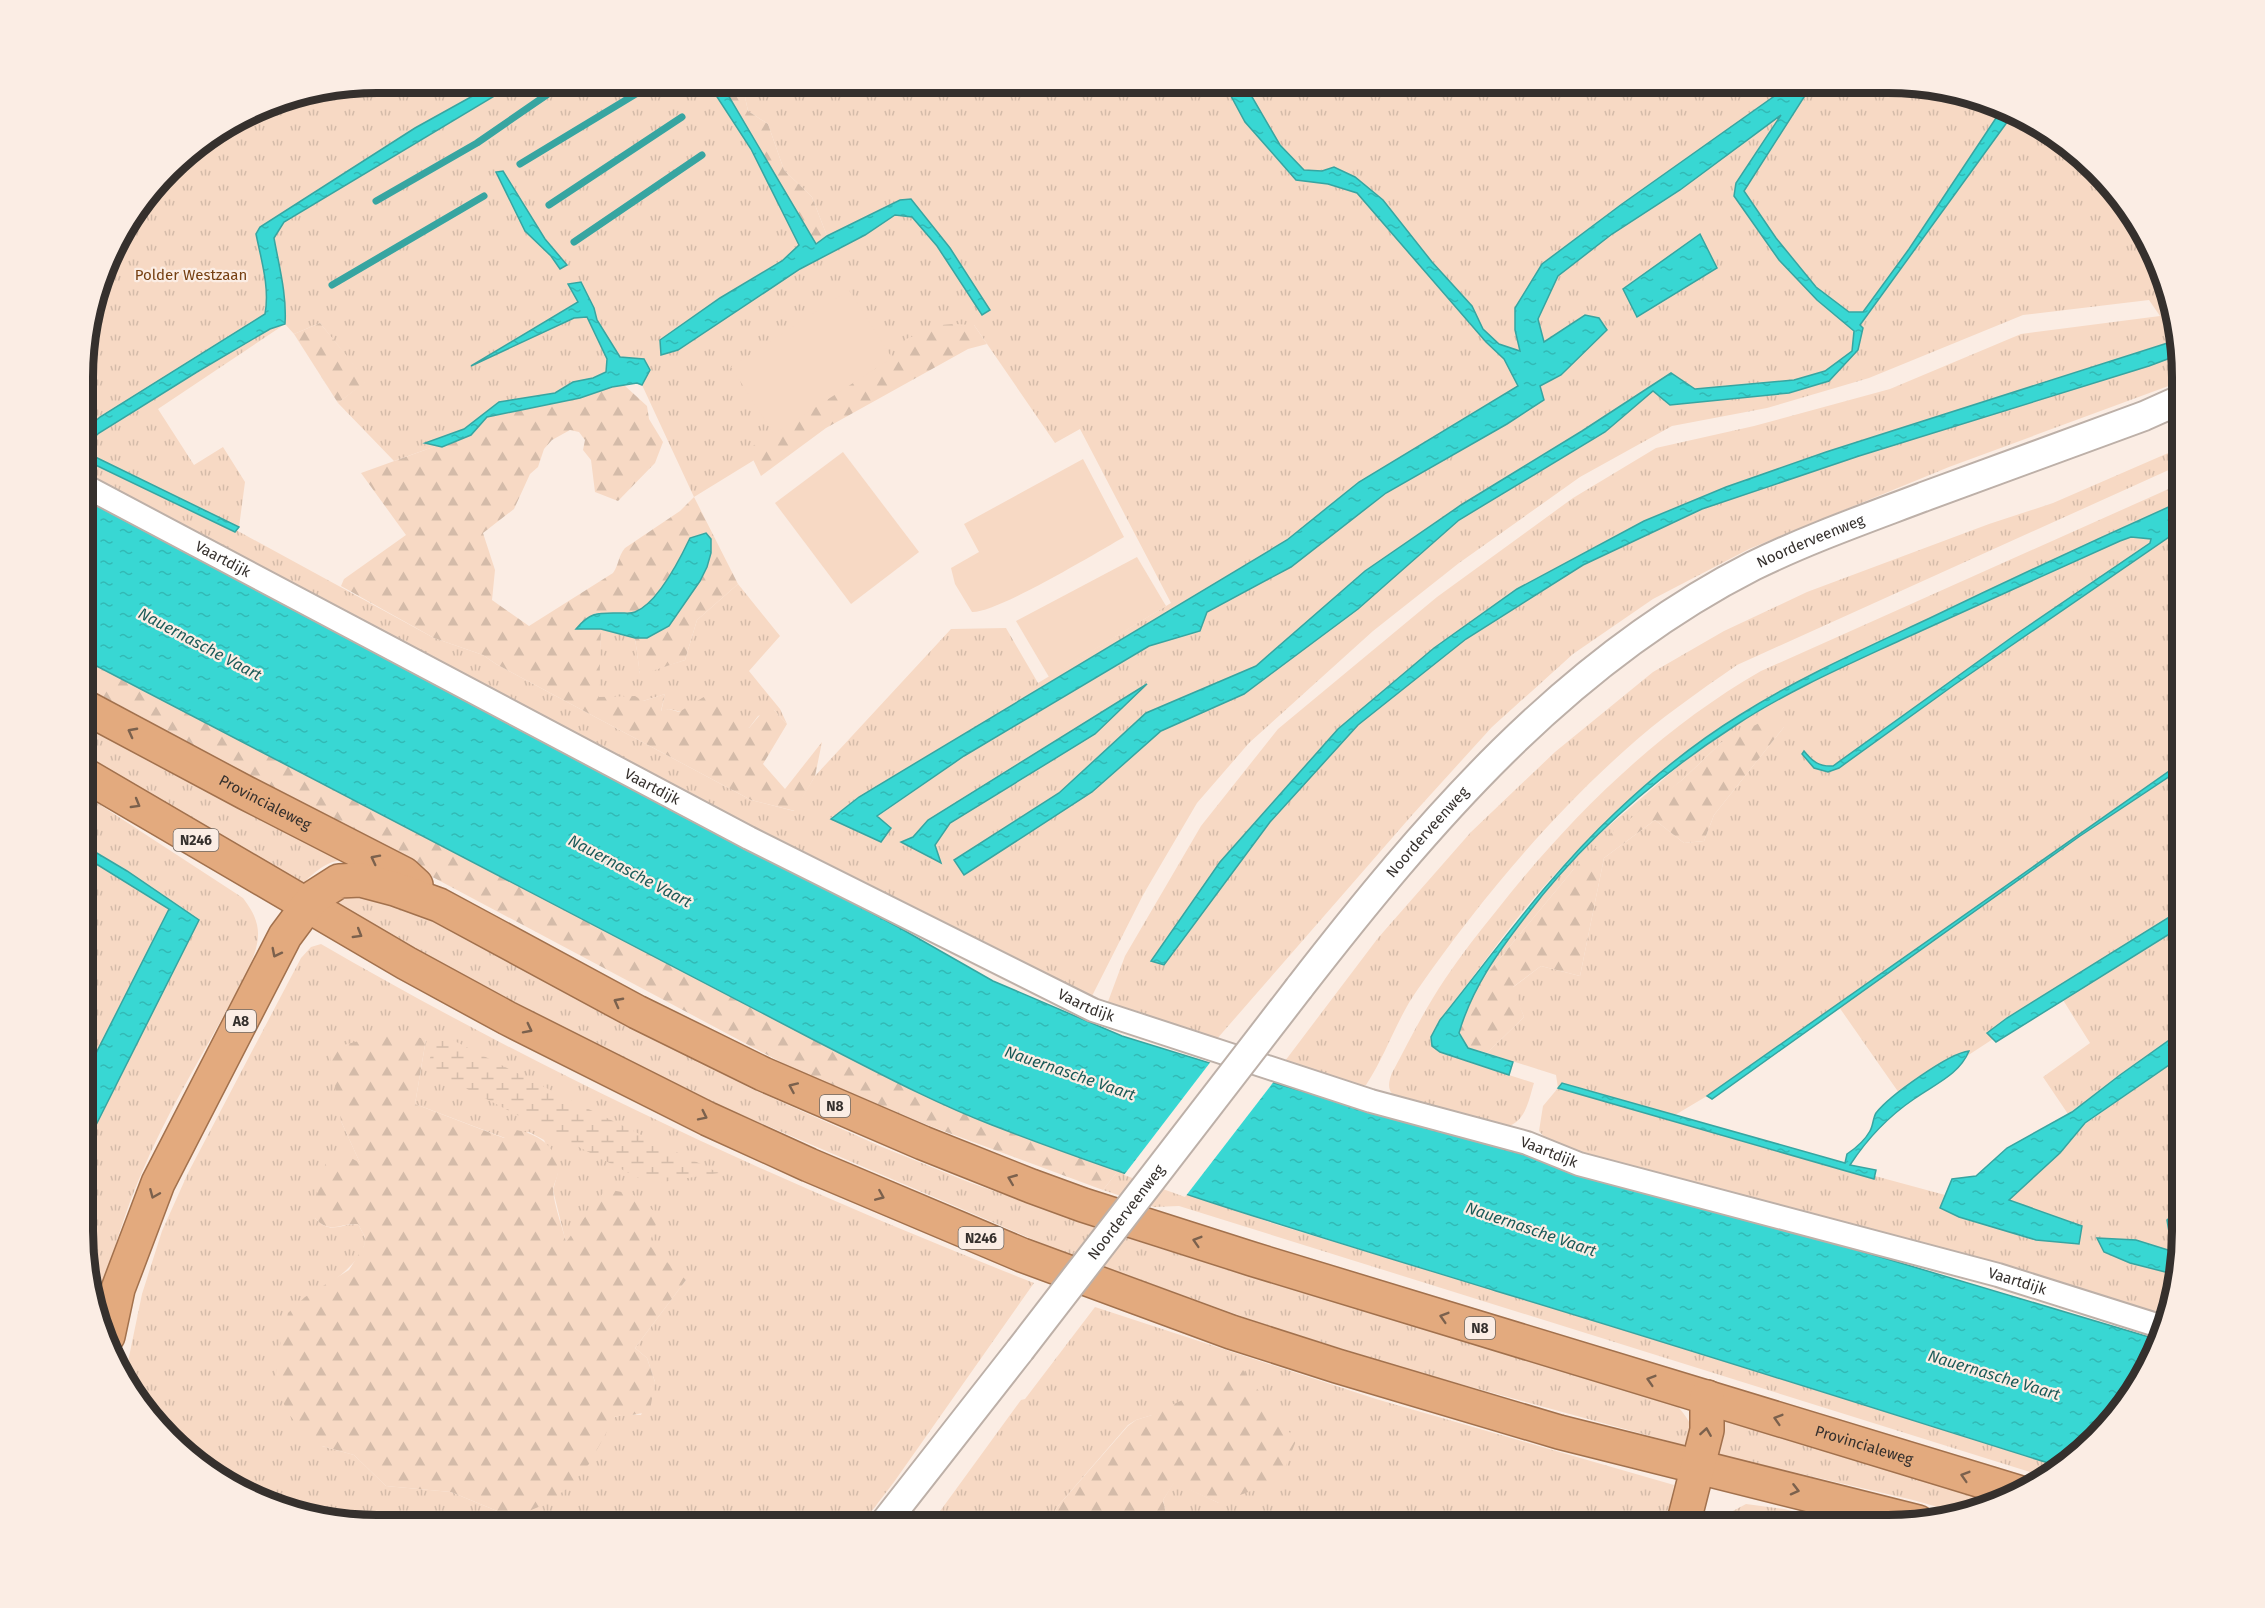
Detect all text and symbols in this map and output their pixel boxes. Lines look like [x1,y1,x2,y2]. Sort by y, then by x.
park label: Polder Westzaan [135,266,247,284]
street label: Noorderveenweg [1754,511,1867,572]
street label: Vaartdijk [192,537,254,581]
water label: Nauernasche Vaart [135,603,265,685]
one-way arrow [128,728,139,739]
street label: Vaartdijk [621,765,683,809]
street label: Provincialeweg [216,771,315,834]
street label: Noorderveenweg [1382,783,1473,881]
one-way arrow [129,797,140,809]
road number: N246 [174,829,218,851]
water label: Nauernasche Vaart [565,830,695,912]
one-way arrow [371,855,381,866]
one-way arrow [352,927,362,939]
one-way arrow [272,947,283,958]
street label: Vaartdijk [1055,985,1117,1025]
one-way arrow [614,997,625,1009]
road number: A8 [226,1010,256,1032]
one-way arrow [522,1021,533,1033]
water label: Nauernasche Vaart [1002,1042,1138,1104]
one-way arrow [789,1083,800,1095]
road number: N8 [820,1095,850,1117]
one-way arrow [696,1109,707,1120]
street label: Vaartdijk [1519,1133,1581,1172]
street label: Noorderveenweg [1084,1161,1169,1263]
one-way arrow [1007,1173,1018,1186]
one-way arrow [149,1188,161,1199]
one-way arrow [874,1189,885,1201]
water label: Nauernasche Vaart [1463,1198,1599,1260]
road number: N246 [958,1227,1004,1249]
one-way arrow [1192,1236,1203,1248]
street label: Vaartdijk [1986,1264,2049,1299]
one-way arrow [1439,1312,1450,1324]
road number: N8 [1465,1317,1495,1339]
water label: Nauernasche Vaart [1926,1346,2063,1404]
one-way arrow [1646,1375,1657,1387]
one-way arrow [1773,1413,1784,1426]
street label: Provincialeweg [1813,1422,1916,1469]
one-way arrow [1699,1427,1711,1436]
one-way arrow [1960,1471,1971,1483]
one-way arrow [1790,1482,1800,1495]

